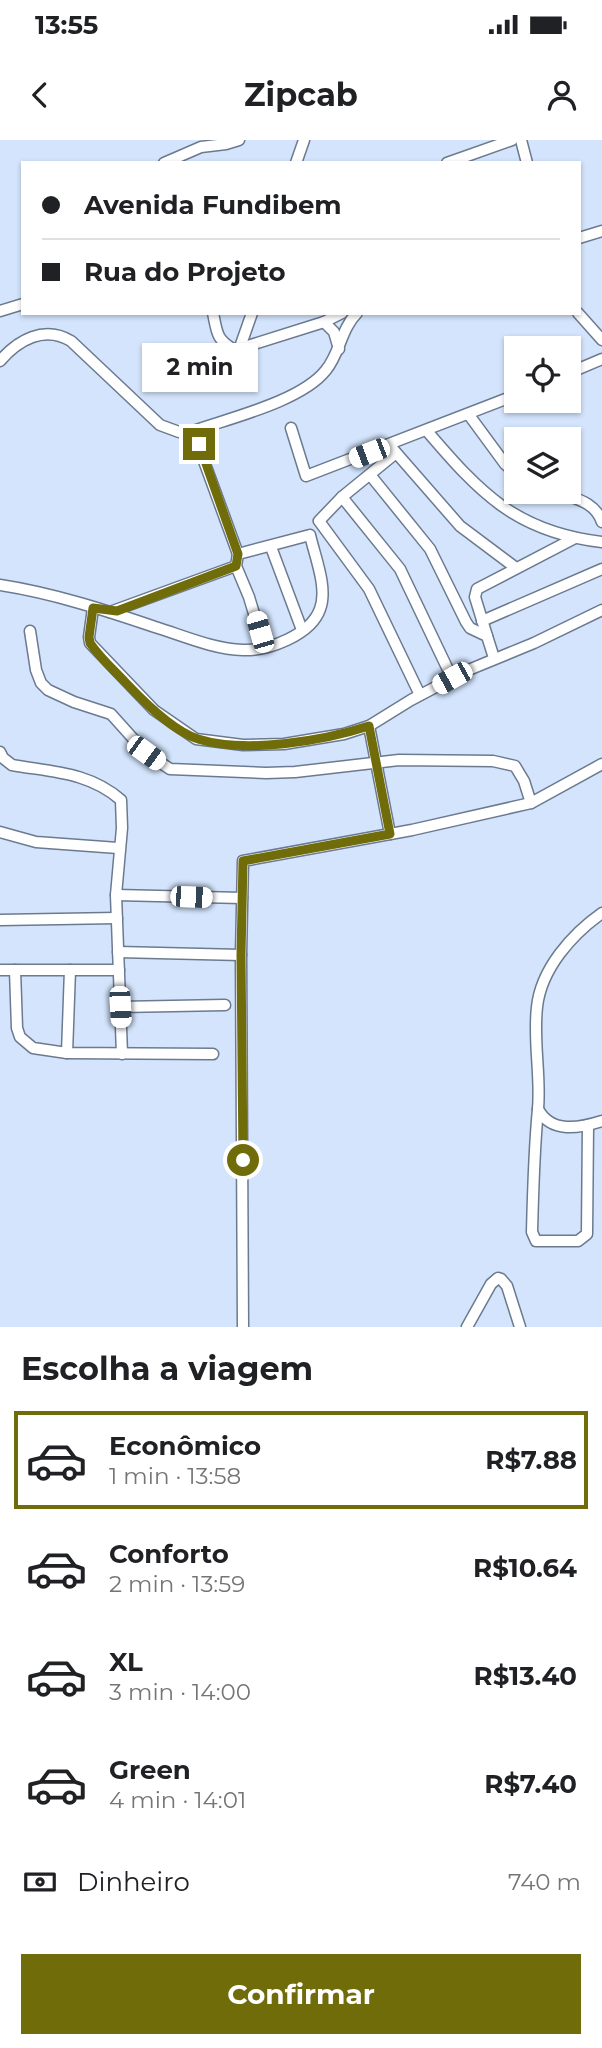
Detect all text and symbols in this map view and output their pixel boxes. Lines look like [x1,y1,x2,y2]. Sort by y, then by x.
text: 13:55 [35,9,98,41]
text: Zipcab [244,75,358,114]
icon: back [21,76,59,114]
icon: person [543,76,581,114]
text: Avenida Fundibem [84,189,342,221]
text: Rua do Projeto [84,256,286,288]
map controls [504,336,581,504]
button: locate [504,336,581,413]
callout: 2 min [141,342,257,392]
text: 2 min [166,353,234,381]
button: layers [504,427,581,504]
route end [183,428,215,460]
car [346,436,393,470]
car [245,609,276,655]
car [429,659,476,697]
car [123,732,170,774]
car [170,886,213,908]
car [109,985,132,1029]
route start [227,1144,259,1176]
text: Escolha a viagem [21,1349,313,1388]
icon: car [25,1429,88,1492]
text: Econômico [109,1430,261,1462]
text: R$7.88 [485,1444,577,1476]
text: 1 min · 13:58 [109,1462,241,1490]
icon: car [25,1537,88,1600]
text: Conforto [109,1538,229,1570]
text: R$10.64 [473,1552,577,1584]
text: 2 min · 13:59 [109,1570,245,1598]
icon: car [25,1645,88,1708]
text: XL [109,1646,143,1678]
text: R$13.40 [474,1660,577,1692]
text: 3 min · 14:00 [109,1678,251,1706]
icon: car [25,1753,88,1816]
text: Green [109,1754,191,1786]
text: R$7.40 [484,1768,577,1800]
text: 4 min · 14:01 [109,1786,246,1814]
icon: cash [21,1863,59,1901]
text: Dinheiro [77,1866,190,1898]
text: 740 m [508,1868,581,1896]
button: Confirmar [21,1954,581,2034]

